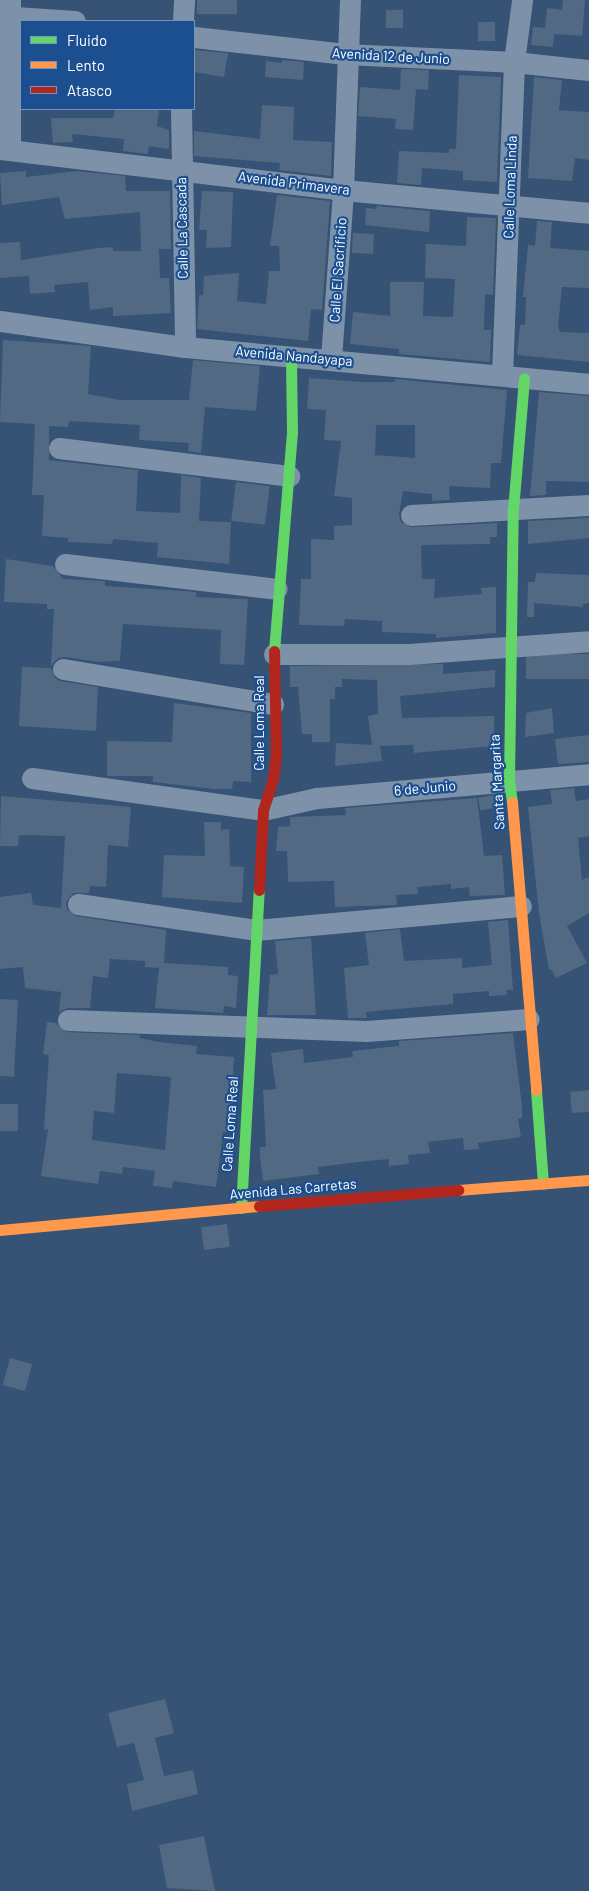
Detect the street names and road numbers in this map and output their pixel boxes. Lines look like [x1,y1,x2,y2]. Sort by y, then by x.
street label: Avenida 12 de Junio [332,45,450,67]
street label: Calle Loma Linda [500,135,520,239]
street label: Avenida Primavera [237,168,351,198]
street label: Calle La Cascada [173,177,191,279]
street label: Calle El Sacrificio [326,217,350,323]
street label: Avenida Nandayapa [235,342,353,370]
street label: Calle Loma Real [251,675,267,771]
street label: Santa Margarita [486,734,508,830]
street label: 6 de Junio [393,777,457,799]
street label: Calle Loma Real [218,1076,242,1172]
street label: Avenida Las Carretas [229,1175,357,1203]

